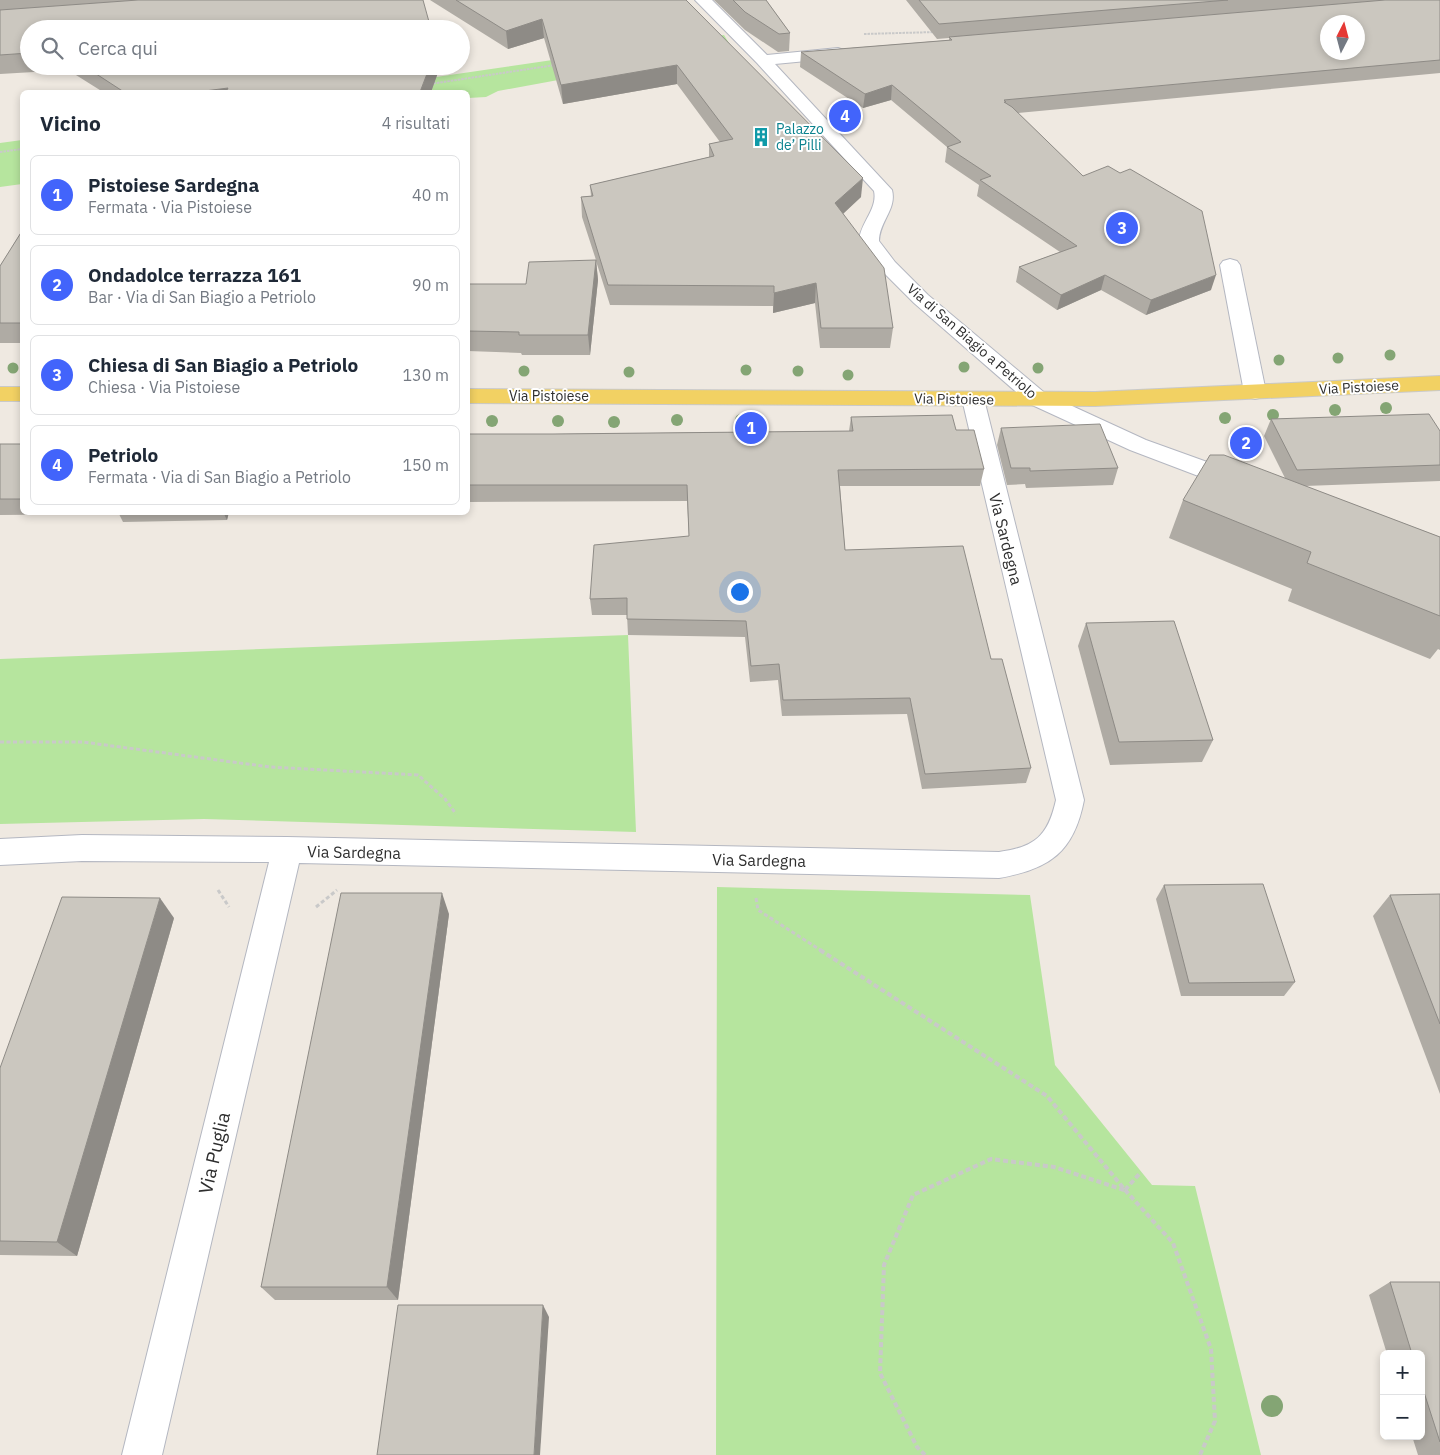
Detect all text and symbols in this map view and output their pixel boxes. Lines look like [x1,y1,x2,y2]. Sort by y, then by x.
north arrow [1320,15,1365,60]
search box [20,20,470,75]
icon: search [38,34,66,62]
text: Cerca qui [78,36,158,60]
pin: 4 [829,97,861,135]
text: Vicino [40,109,101,137]
text: 4 risultati [382,113,450,133]
place label: Palazzo de’ Pilli [776,120,824,154]
building icon: Palazzo de’ Pilli [750,126,772,148]
text: Pistoiese Sardegna [88,173,259,197]
text: 1 [52,185,62,205]
text: 40 m [412,185,449,205]
text: Fermata · Via Pistoiese [88,197,252,217]
pin: 3 [1106,209,1138,247]
text: Ondadolce terrazza 161 [88,263,301,287]
text: 2 [52,275,62,295]
text: 90 m [412,275,449,295]
street label: Via di San Biagio a Petriolo [903,280,1041,402]
text: Bar · Via di San Biagio a Petriolo [88,287,316,307]
text: Chiesa di San Biagio a Petriolo [88,353,358,377]
text: 3 [52,365,62,385]
text: 130 m [402,365,449,385]
street label: Via Pistoiese [1319,376,1400,398]
text: Chiesa · Via Pistoiese [88,377,240,397]
street label: Via Pistoiese [509,387,589,405]
street label: Via Pistoiese [914,389,994,409]
pin: 1 [735,409,767,447]
pin: 2 [1230,424,1262,462]
text: Petriolo [88,443,158,467]
text: 4 [52,455,62,475]
text: 150 m [402,455,449,475]
text: Fermata · Via di San Biagio a Petriolo [88,467,351,487]
street label: Via Sardegna [985,491,1027,587]
your location [727,579,753,605]
street label: Via Sardegna [307,841,402,863]
street label: Via Sardegna [712,849,807,871]
street label: Via Puglia [193,1110,235,1196]
map controls [1380,1350,1425,1440]
button: + [1380,1350,1425,1395]
button: − [1380,1395,1425,1440]

